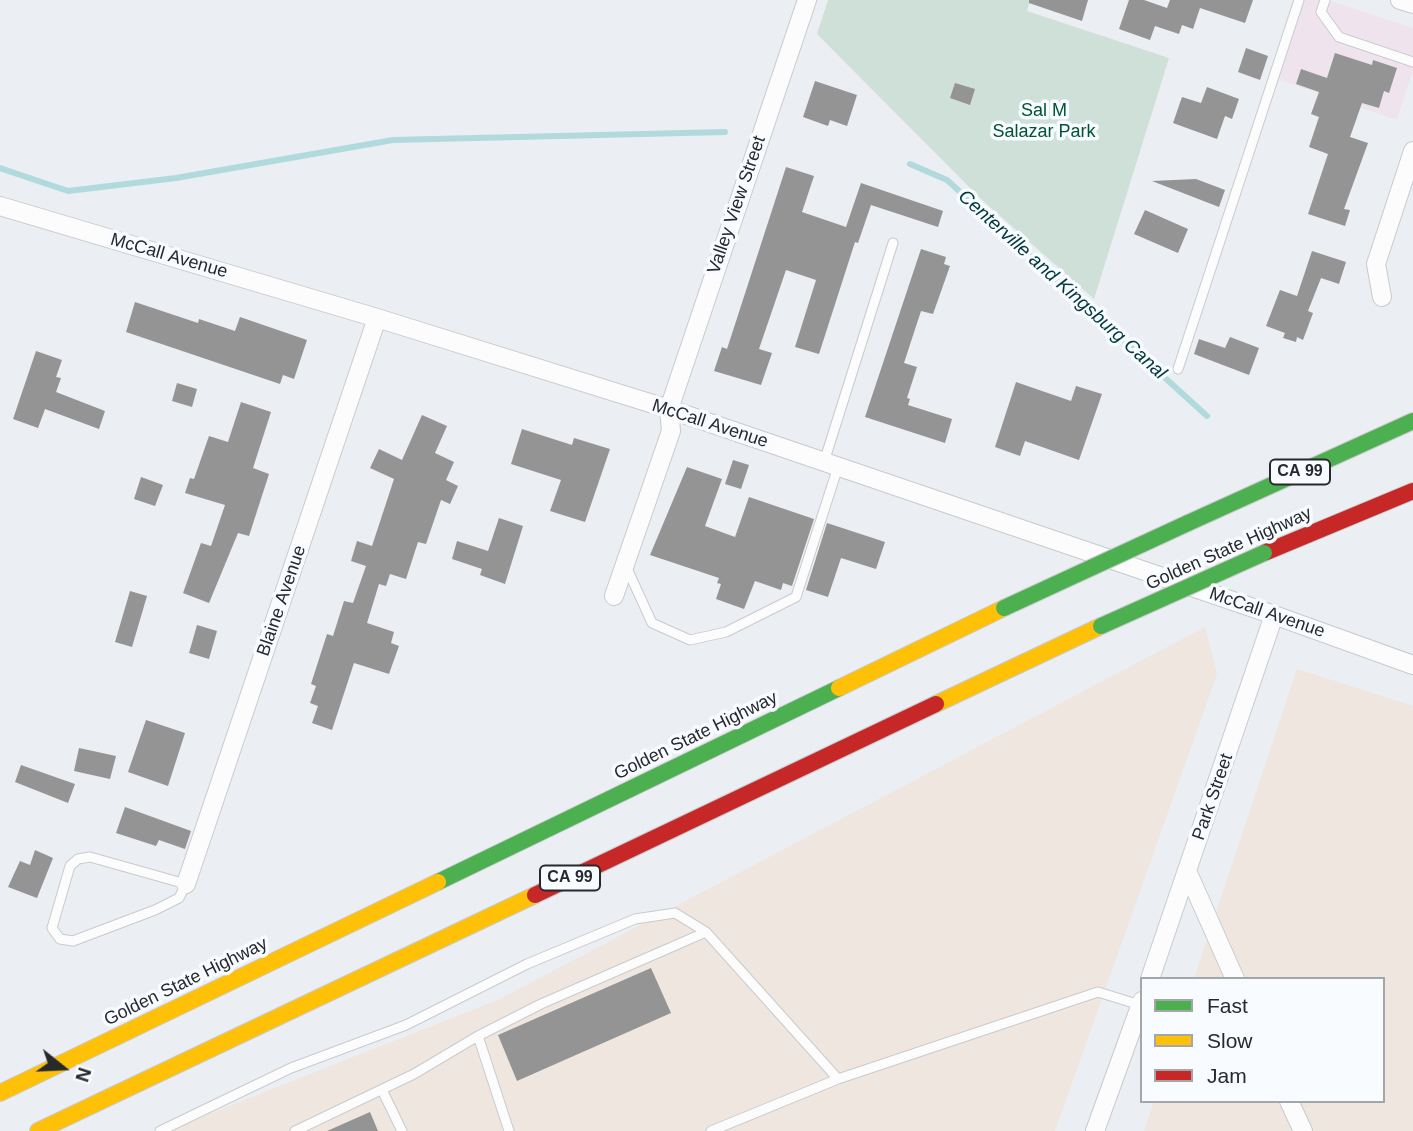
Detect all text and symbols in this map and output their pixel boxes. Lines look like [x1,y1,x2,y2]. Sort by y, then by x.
park label: Sal M Salazar Park [992,100,1096,142]
street label: Valley View Street [703,133,771,277]
water label: Centerville and Kingsburg Canal [953,185,1171,385]
street label: McCall Avenue [108,229,230,283]
street label: McCall Avenue [649,395,771,453]
road number: CA 99 [1270,460,1330,485]
street label: Golden State Highway [1143,503,1315,595]
street label: Blaine Avenue [253,543,311,659]
street label: McCall Avenue [1206,583,1328,643]
street label: Golden State Highway [611,687,781,785]
street label: Park Street [1188,751,1238,843]
road number: CA 99 [540,866,600,890]
street label: Golden State Highway [101,933,271,1031]
legend [1140,977,1385,1103]
text: Fast [1207,994,1248,1017]
text: Slow [1207,1029,1253,1052]
north arrow [28,1033,98,1103]
text: Jam [1207,1064,1247,1087]
text: N [71,1065,96,1084]

